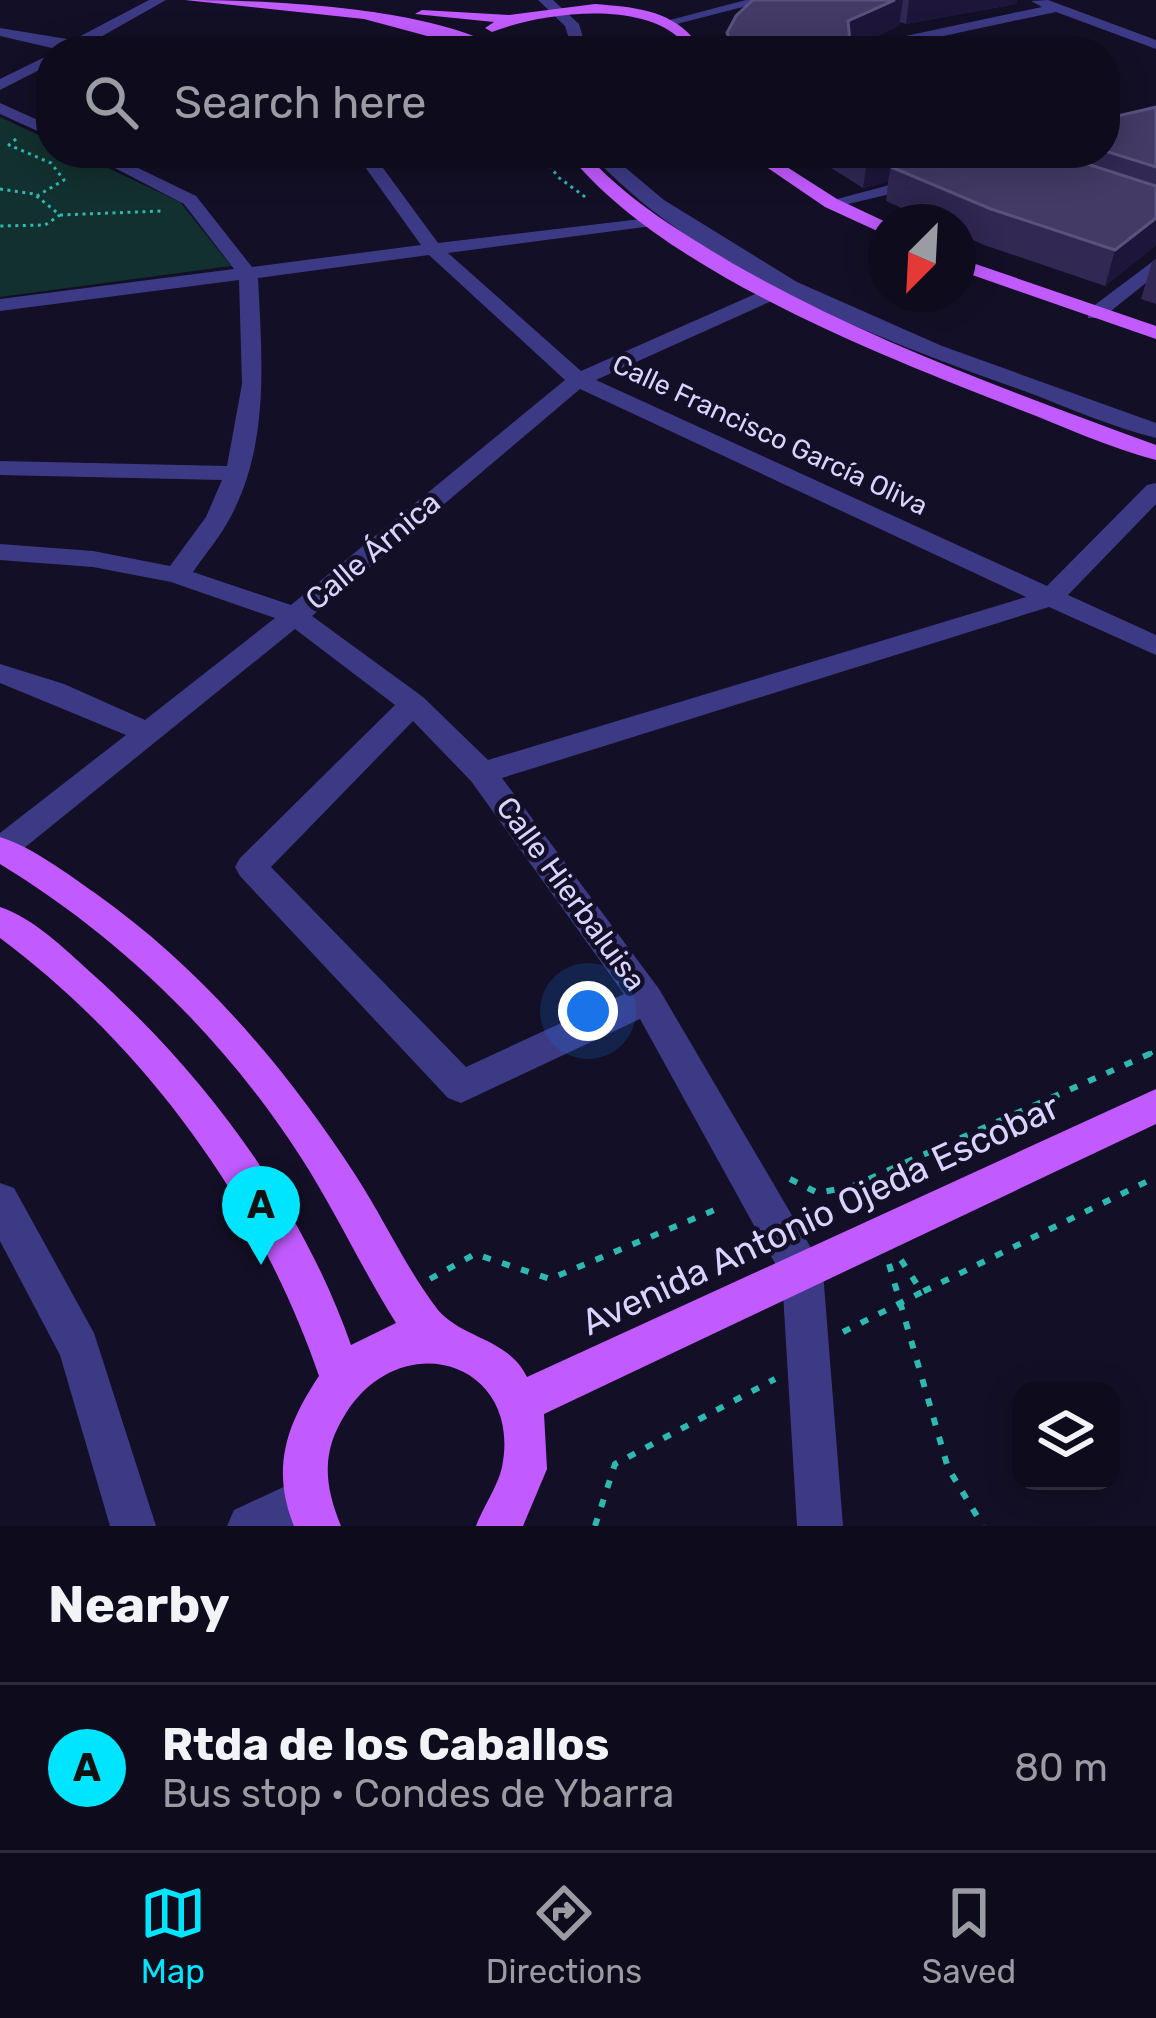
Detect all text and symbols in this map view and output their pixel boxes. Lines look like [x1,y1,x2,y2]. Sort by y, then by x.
search box [36,36,1120,168]
icon: search [78,69,144,135]
text: Search here [174,76,426,129]
north arrow [868,204,976,312]
street label: Calle Francisco García Oliva [608,348,932,522]
street label: Calle Árnica [298,484,448,618]
street label: Calle Hierbaluisa [489,790,653,998]
your location [558,981,618,1041]
street label: Avenida Antonio Ojeda Escobar [575,1085,1066,1344]
pin: A [222,1166,300,1265]
map controls [1012,1382,1120,1490]
button: layers [1012,1382,1120,1490]
text: Nearby [48,1574,230,1635]
text: Rtda de los Caballos [162,1718,609,1771]
text: A [73,1745,101,1791]
text: 80 m [1014,1745,1108,1791]
text: Bus stop · Condes de Ybarra [162,1771,674,1817]
tab: Map [140,1880,206,1991]
tab: Directions [486,1880,642,1991]
tab: Saved [922,1880,1016,1991]

